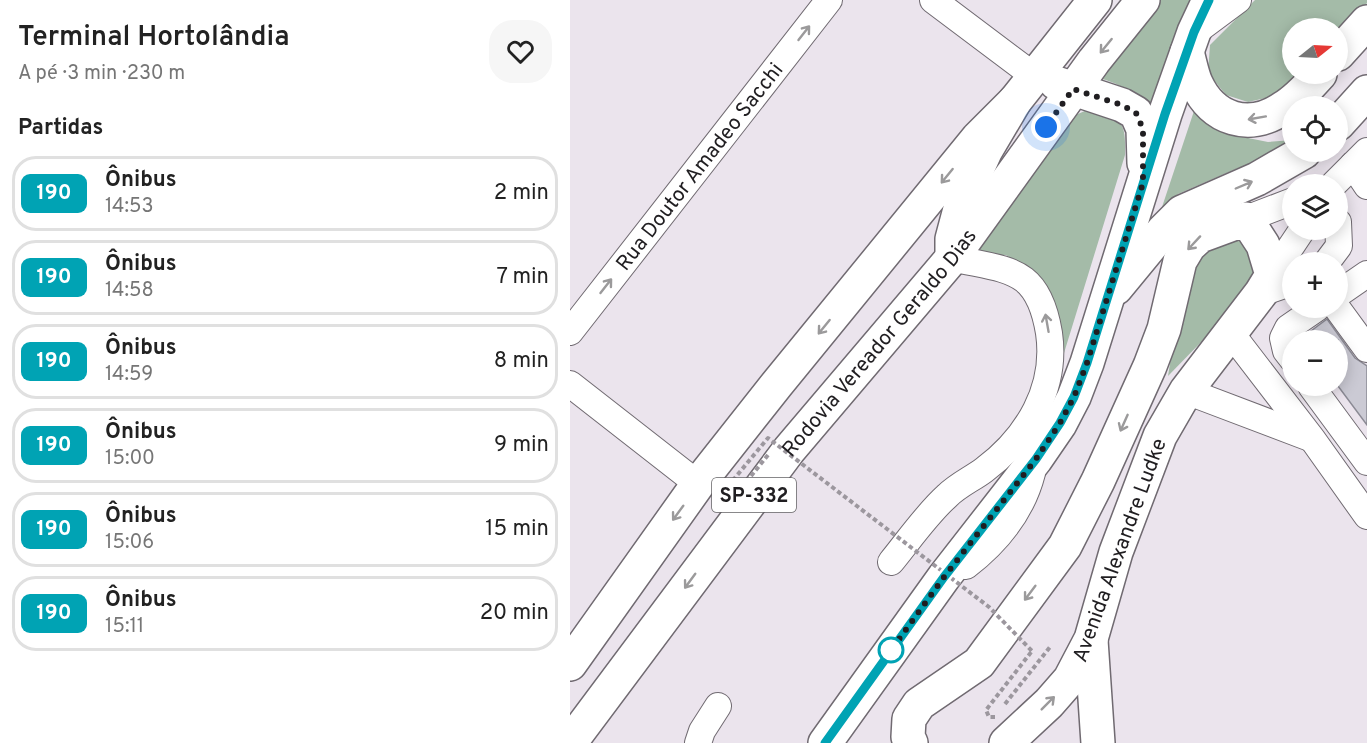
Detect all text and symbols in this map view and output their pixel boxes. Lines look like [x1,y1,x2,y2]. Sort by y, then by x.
north arrow [1282,18,1348,84]
map controls [1282,18,1348,396]
text: Terminal Hortolândia [18,20,290,56]
button: heart [489,20,552,83]
one-way arrow [797,25,810,41]
one-way arrow [1100,38,1113,54]
street label: Rua Doutor Amadeo Sacchi [611,58,790,277]
text: A pé · 3 min · 230 m [18,61,185,87]
button: locate [1282,96,1348,162]
your location [1031,112,1061,142]
one-way arrow [1248,113,1267,124]
text: Partidas [18,115,103,142]
text: Ônibus [105,167,177,194]
one-way arrow [941,167,954,183]
button: layers [1282,174,1348,240]
one-way arrow [1234,179,1252,190]
text: 190 [36,180,72,207]
text: 2 min [494,180,549,207]
text: 14:53 [105,194,153,220]
street label: Rodovia Vereador Geraldo Dias [777,224,984,463]
one-way arrow [1187,235,1201,250]
text: Ônibus [105,251,177,278]
button: + [1282,252,1348,318]
text: 190 [36,264,72,291]
text: 7 min [497,264,549,291]
text: 14:58 [105,278,154,304]
one-way arrow [600,278,612,294]
one-way arrow [1041,313,1052,333]
one-way arrow [817,319,831,334]
button: − [1282,330,1348,396]
text: Ônibus [105,335,177,362]
text: 190 [36,348,72,375]
text: 8 min [494,348,549,375]
text: 14:59 [105,362,153,388]
one-way arrow [1118,413,1129,431]
text: Ônibus [105,419,177,446]
text: 190 [36,432,72,459]
text: 9 min [494,432,549,459]
street label: Avenida Alexandre Ludke [1067,435,1174,666]
text: 15:00 [105,446,155,472]
road number: SP-332 [712,478,796,512]
text: Ônibus [105,503,177,530]
one-way arrow [671,505,684,521]
text: 190 [36,516,72,543]
text: 15 min [485,516,549,543]
text: 15:06 [105,530,154,556]
one-way arrow [684,572,696,588]
one-way arrow [1024,584,1036,600]
text: Ônibus [105,587,177,614]
text: 190 [36,600,72,627]
text: 20 min [480,600,549,627]
text: 15:11 [105,614,144,640]
unlabelled marker [878,637,904,663]
one-way arrow [1041,695,1056,710]

